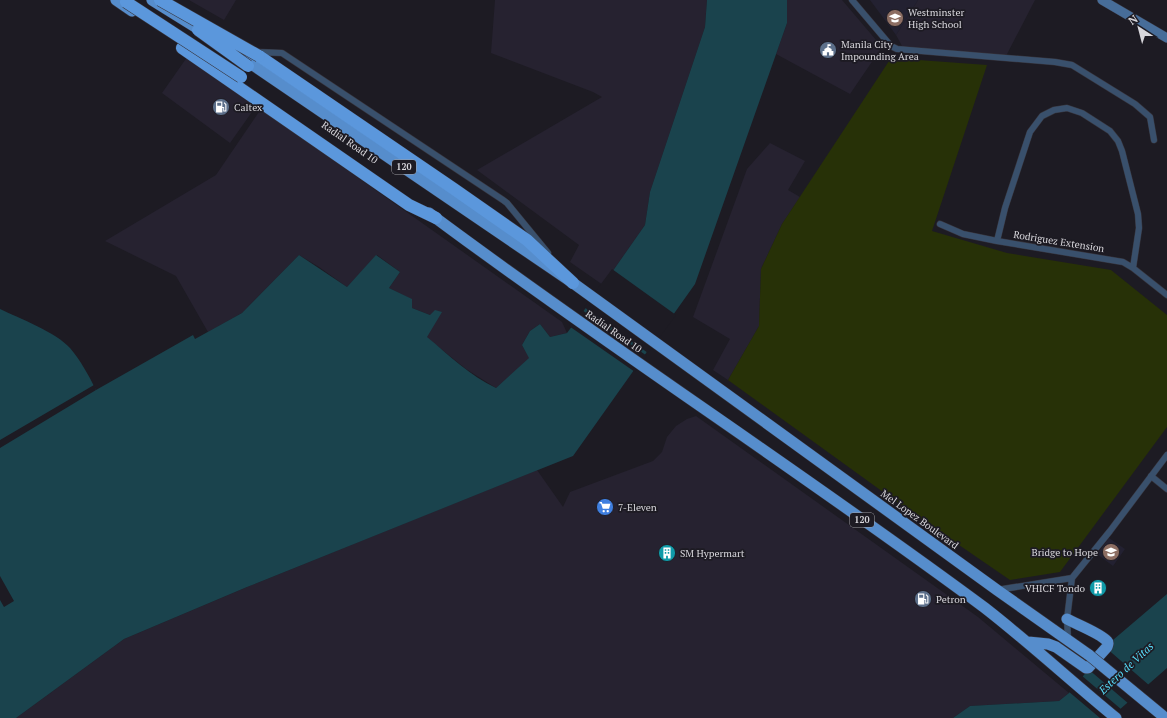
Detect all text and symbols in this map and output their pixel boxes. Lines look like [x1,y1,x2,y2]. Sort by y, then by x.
place label: Westminster High School [908,6,964,31]
school or university icon: Westminster High School [885,8,905,28]
north arrow [1119,8,1159,48]
text: N [1126,11,1141,28]
place label: Manila City Impounding Area [841,38,919,63]
public building icon: Manila City Impounding Area [818,40,838,60]
fuel station icon: Caltex [211,97,231,117]
place label: Caltex [234,101,263,114]
street label: Radial Road 10 [319,118,380,167]
road number: 120 [392,160,416,174]
street label: Rodriguez Extension [1013,228,1105,255]
street label: Radial Road 10 [583,307,644,356]
street label: Mel Lopez Boulevard [878,487,961,552]
supermarket icon: 7-Eleven [595,497,615,517]
place label: 7-Eleven [618,501,657,514]
road number: 120 [850,513,874,527]
school or university icon: Bridge to Hope [1101,542,1121,562]
building icon: SM Hypermart [657,543,677,563]
place label: Bridge to Hope [1032,546,1098,559]
place label: SM Hypermart [680,547,745,560]
building icon: VHICF Tondo [1088,578,1108,598]
place label: VHICF Tondo [1025,582,1085,595]
fuel station icon: Petron [913,589,933,609]
place label: Petron [936,593,966,606]
water label: Estero de Vitas [1095,639,1157,698]

